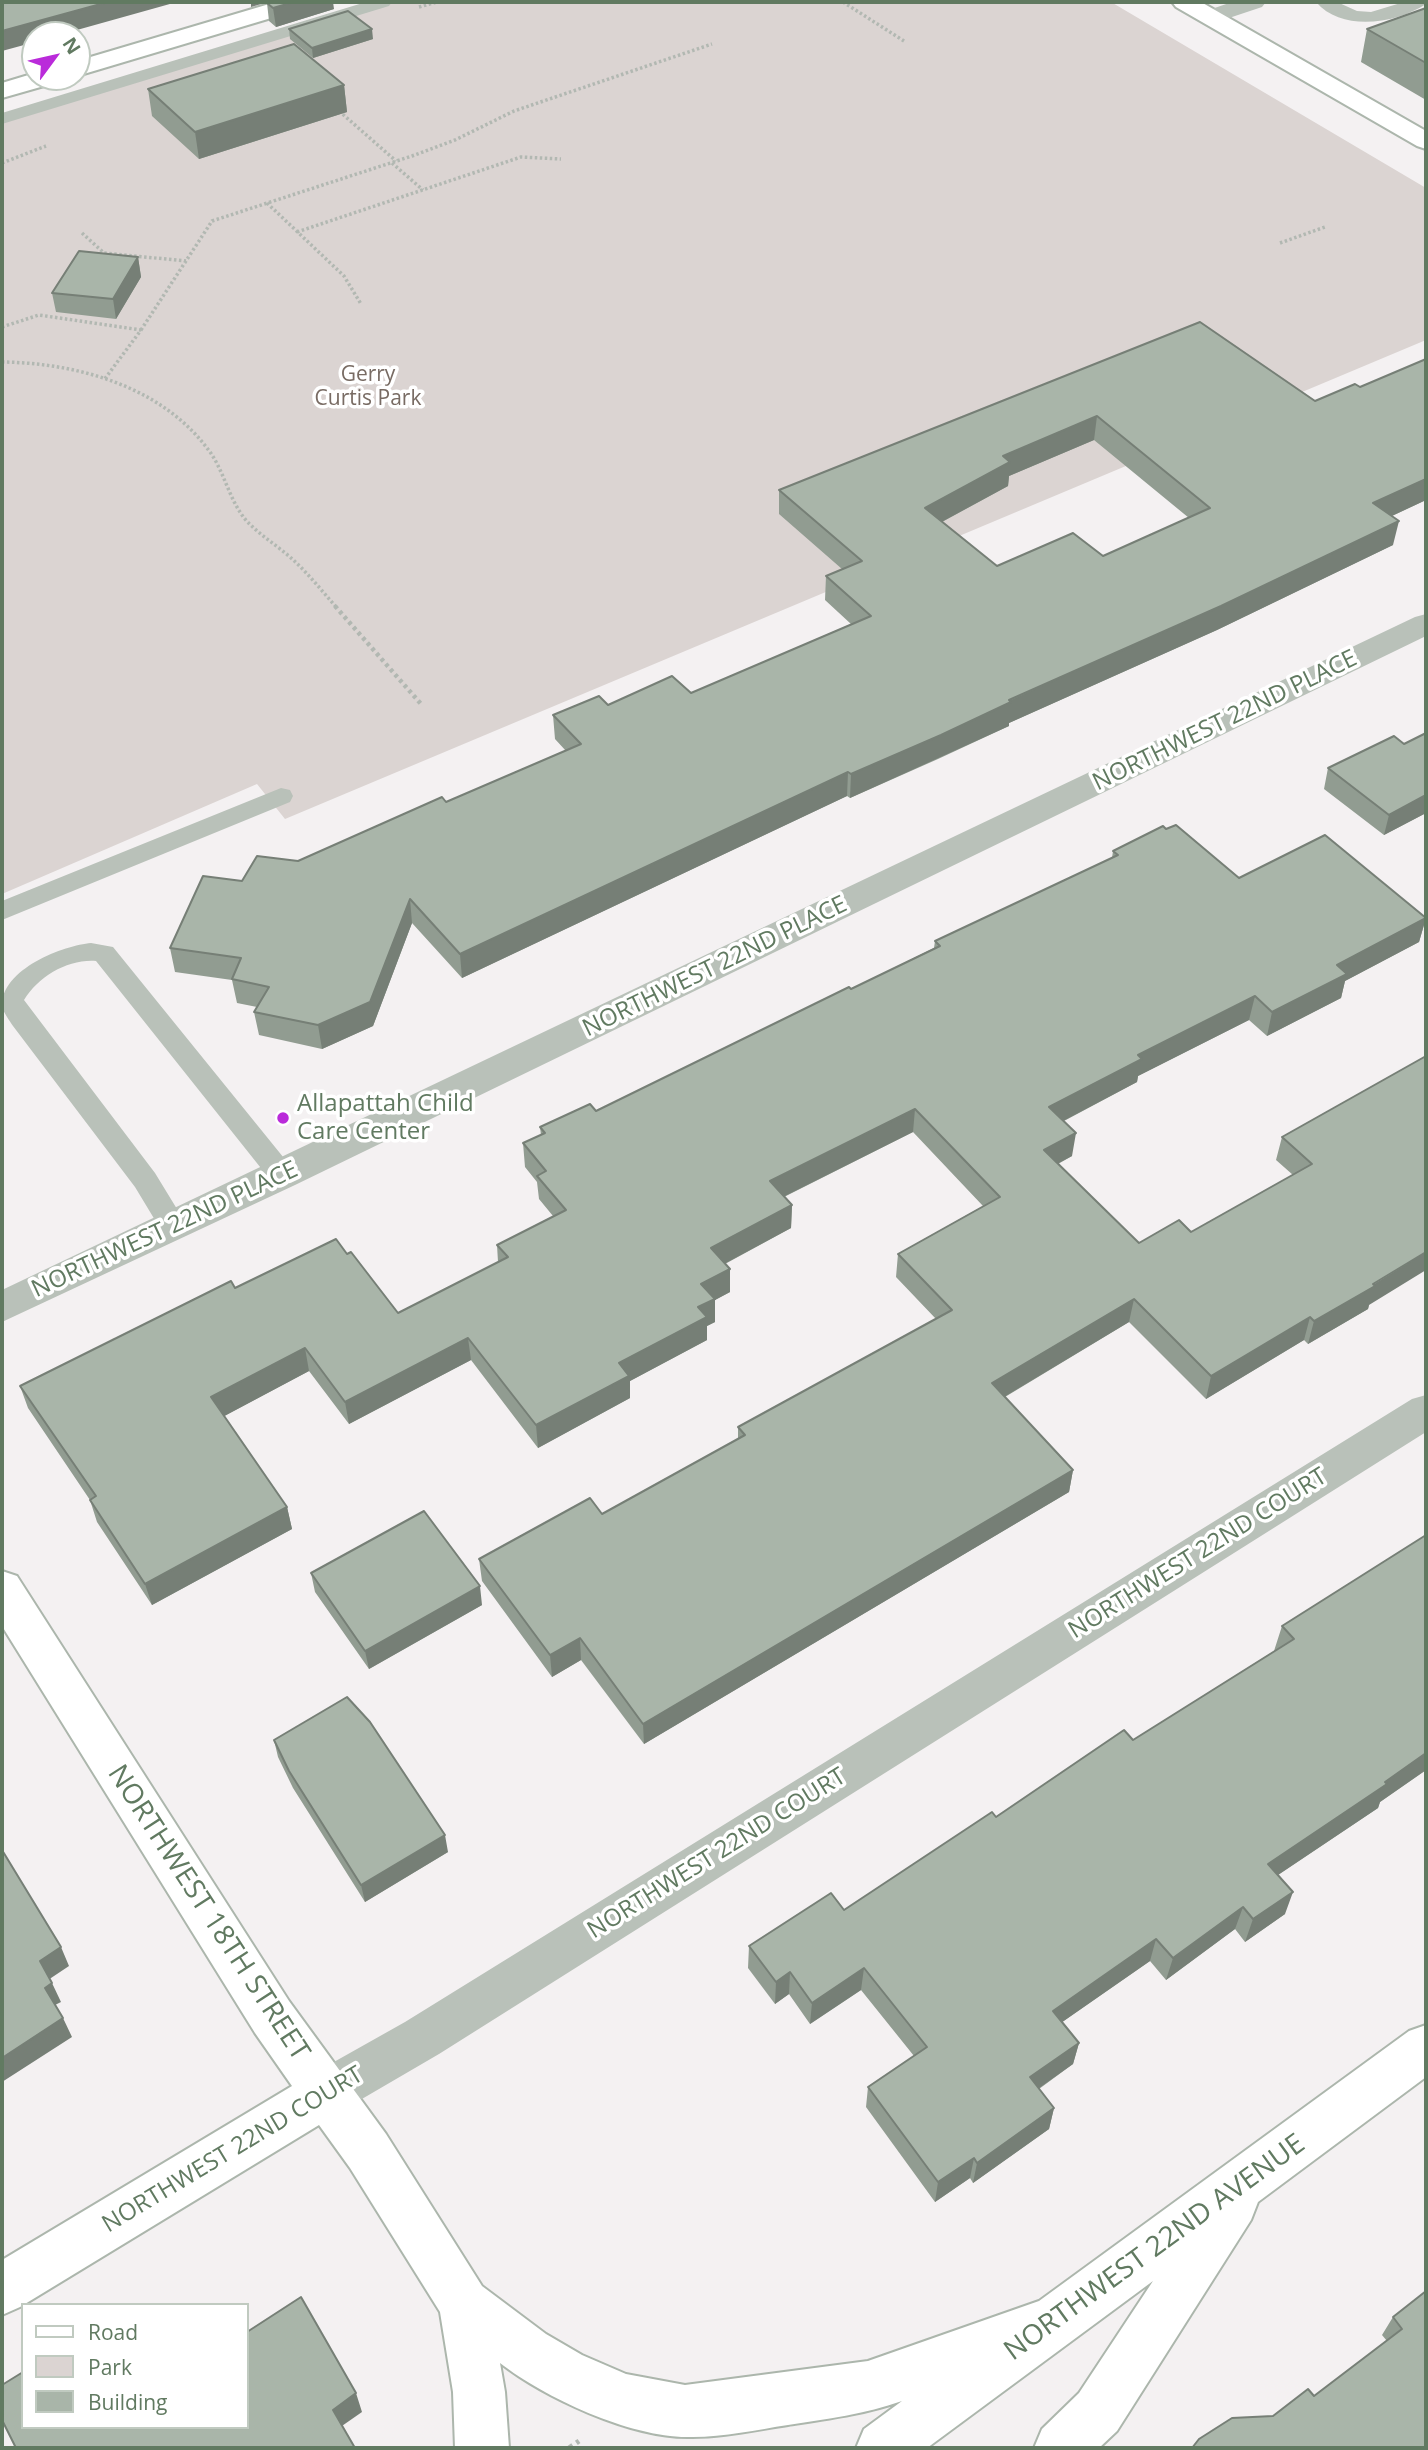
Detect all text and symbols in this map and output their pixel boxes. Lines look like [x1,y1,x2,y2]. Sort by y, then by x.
north arrow [21,21,91,91]
text: N [57,32,87,59]
park label: Gerry Curtis Park [315,362,421,412]
street label: NORTHWEST 22ND PLACE [1088,644,1362,798]
street label: NORTHWEST 22ND PLACE [578,890,852,1044]
place label: Allapattah Child Care Center [297,1090,474,1146]
marker: Allapattah Child Care Center [275,1110,291,1126]
street label: NORTHWEST 22ND PLACE [27,1156,303,1304]
street label: NORTHWEST 22ND COURT [1064,1463,1332,1645]
street label: NORTHWEST 18TH STREET [100,1759,316,2067]
street label: NORTHWEST 22ND COURT [583,1763,851,1945]
street label: NORTHWEST 22ND COURT [97,2061,369,2239]
street label: NORTHWEST 22ND AVENUE [998,2128,1312,2368]
legend [21,2303,248,2429]
text: Road [88,2318,138,2346]
text: Park [88,2353,132,2381]
text: Building [88,2388,167,2416]

